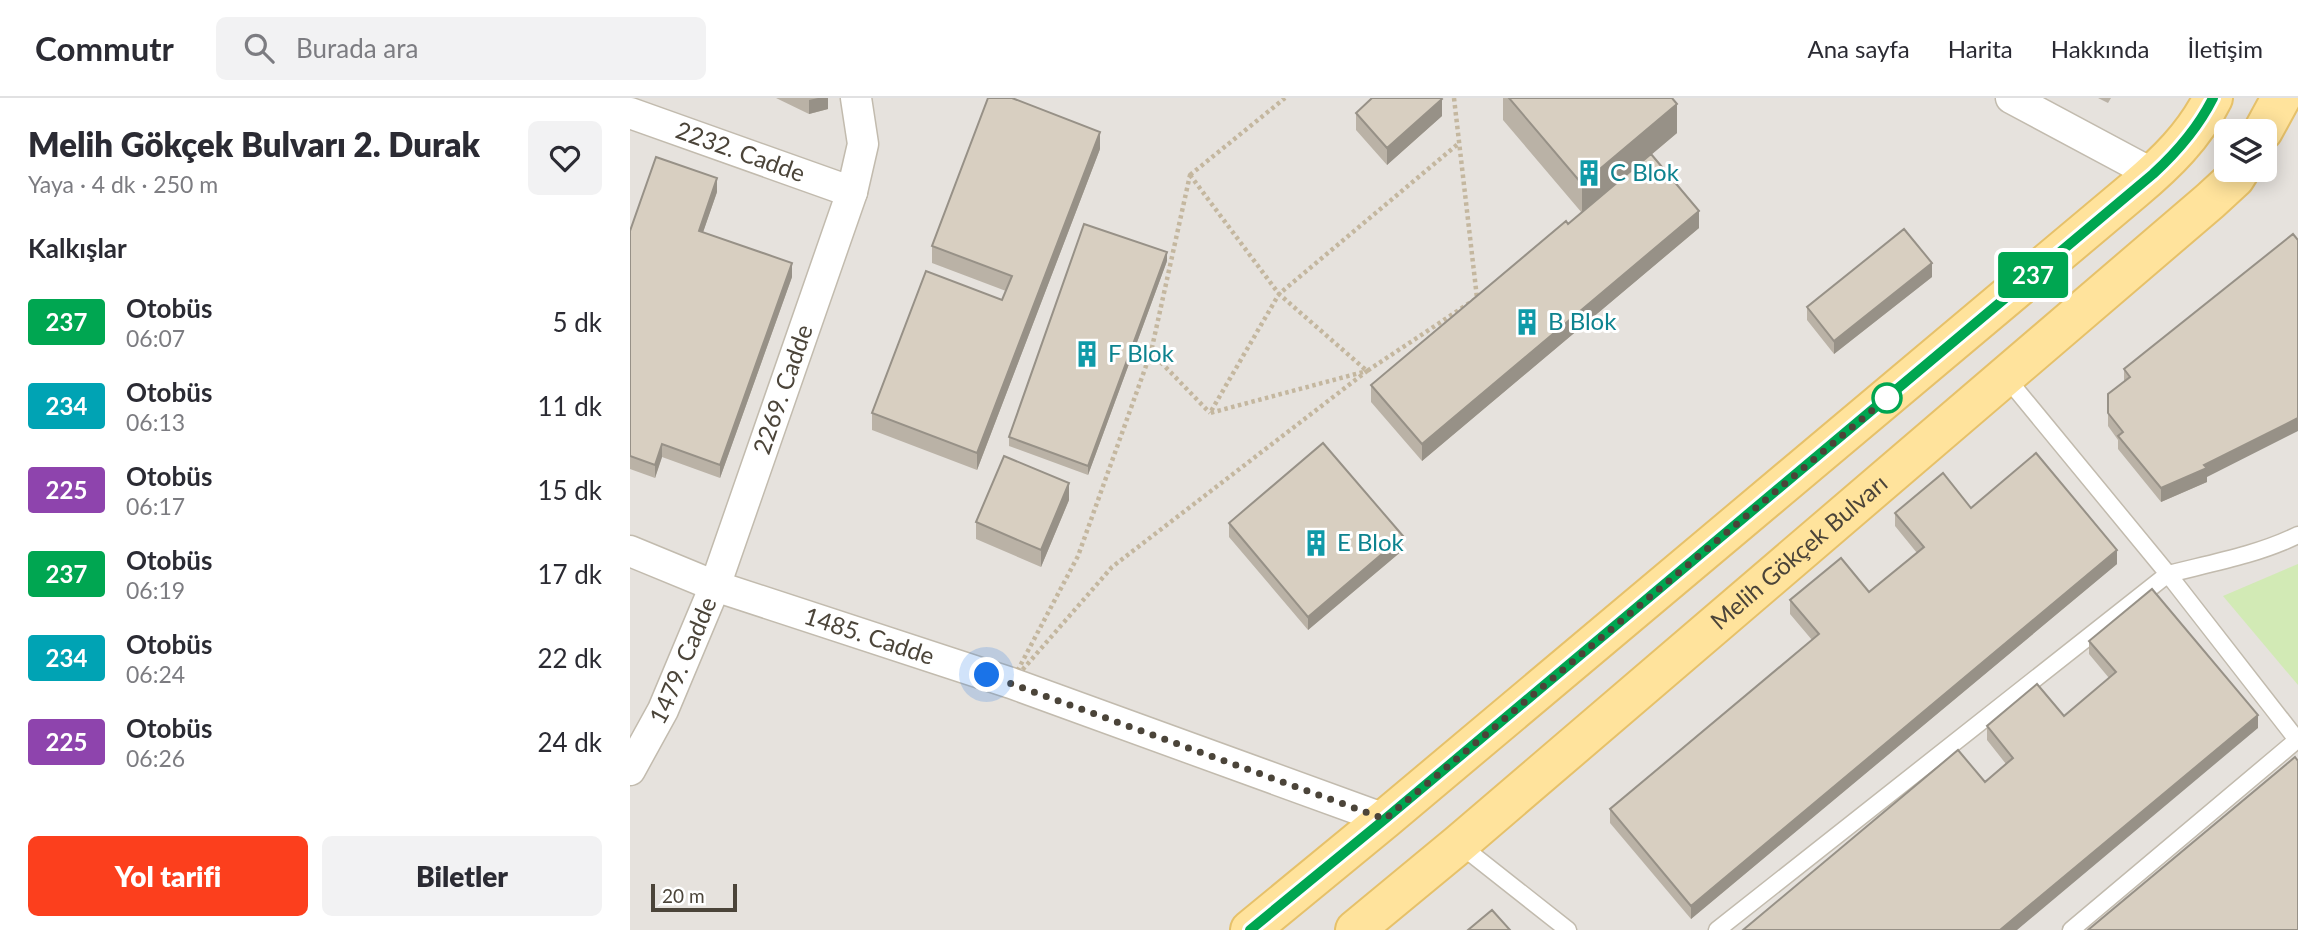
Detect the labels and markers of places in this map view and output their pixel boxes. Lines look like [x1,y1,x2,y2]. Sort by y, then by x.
place label: C Blok [1610,157,1680,186]
building icon: C Blok [1574,158,1604,188]
place label: B Blok [1548,306,1617,335]
building icon: B Blok [1512,307,1542,337]
place label: F Blok [1108,338,1175,367]
building icon: F Blok [1072,339,1102,369]
unlabelled marker [1872,383,1902,413]
place label: E Blok [1337,527,1405,556]
building icon: E Blok [1301,528,1331,558]

